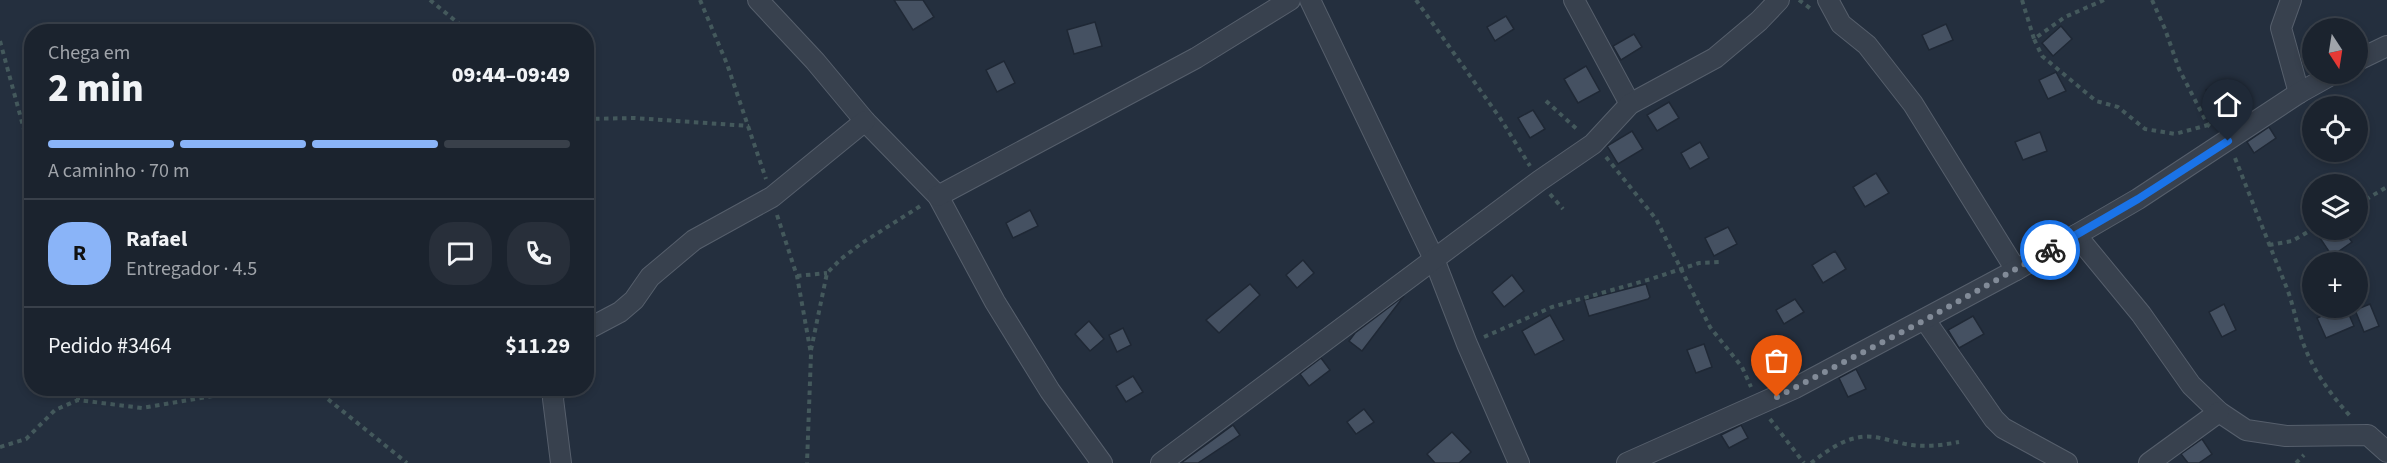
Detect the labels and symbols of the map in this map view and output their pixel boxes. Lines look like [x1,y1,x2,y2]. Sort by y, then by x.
north arrow [2302,18,2368,84]
pin [2202,79,2253,141]
courier [2020,220,2080,280]
pin [1751,335,1802,397]

